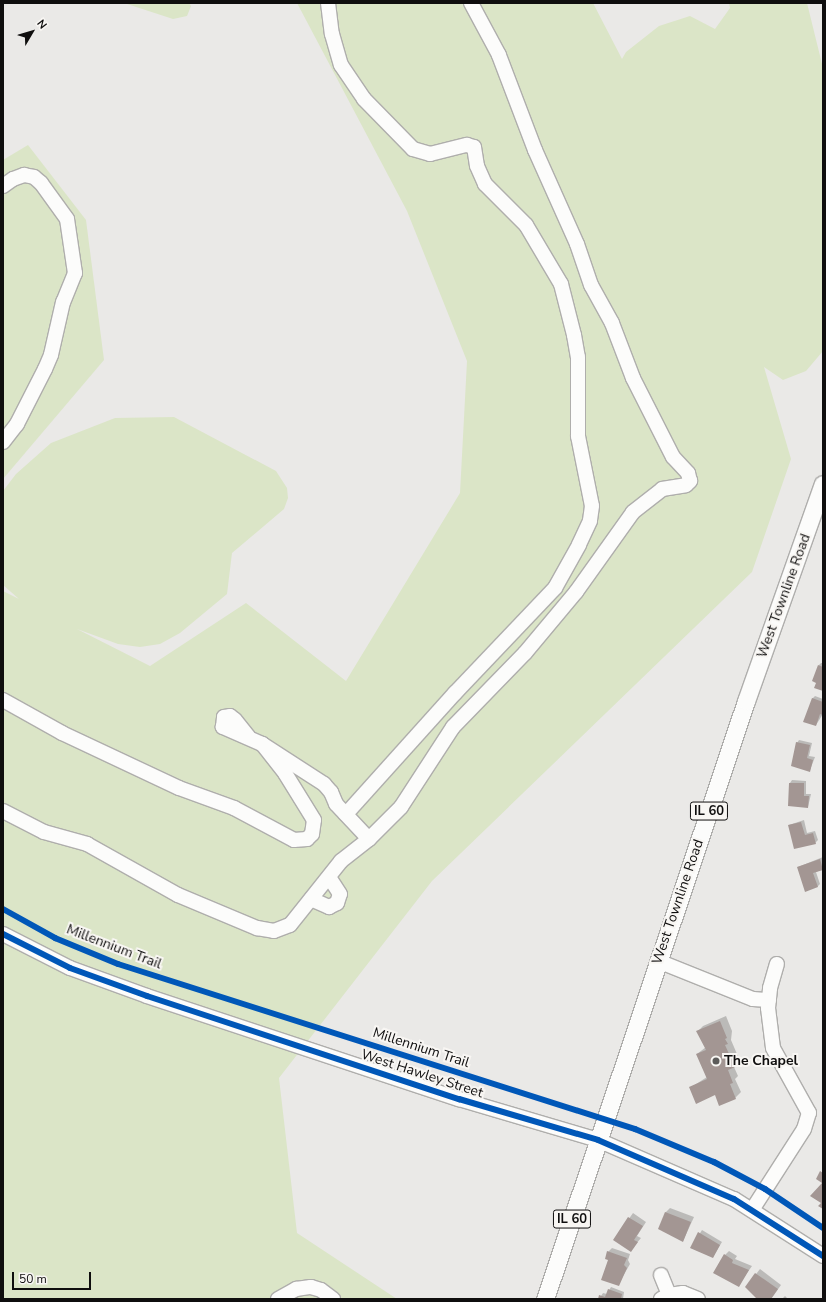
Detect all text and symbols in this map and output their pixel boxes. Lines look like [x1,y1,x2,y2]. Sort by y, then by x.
north arrow [12,12,52,52]
text: N [33,16,50,32]
street label: West Townline Road [754,532,814,660]
road number: IL 60 [689,800,729,822]
street label: West Townline Road [649,837,707,967]
street label: Millennium Trail [64,921,164,973]
street label: Millennium Trail [371,1024,471,1072]
street label: West Hawley Street [359,1046,485,1102]
place label: The Chapel [724,1053,798,1069]
marker: The Chapel [711,1056,721,1066]
road number: IL 60 [552,1208,592,1230]
scale bar [14,1264,93,1290]
text: 50 m [19,1271,47,1287]

